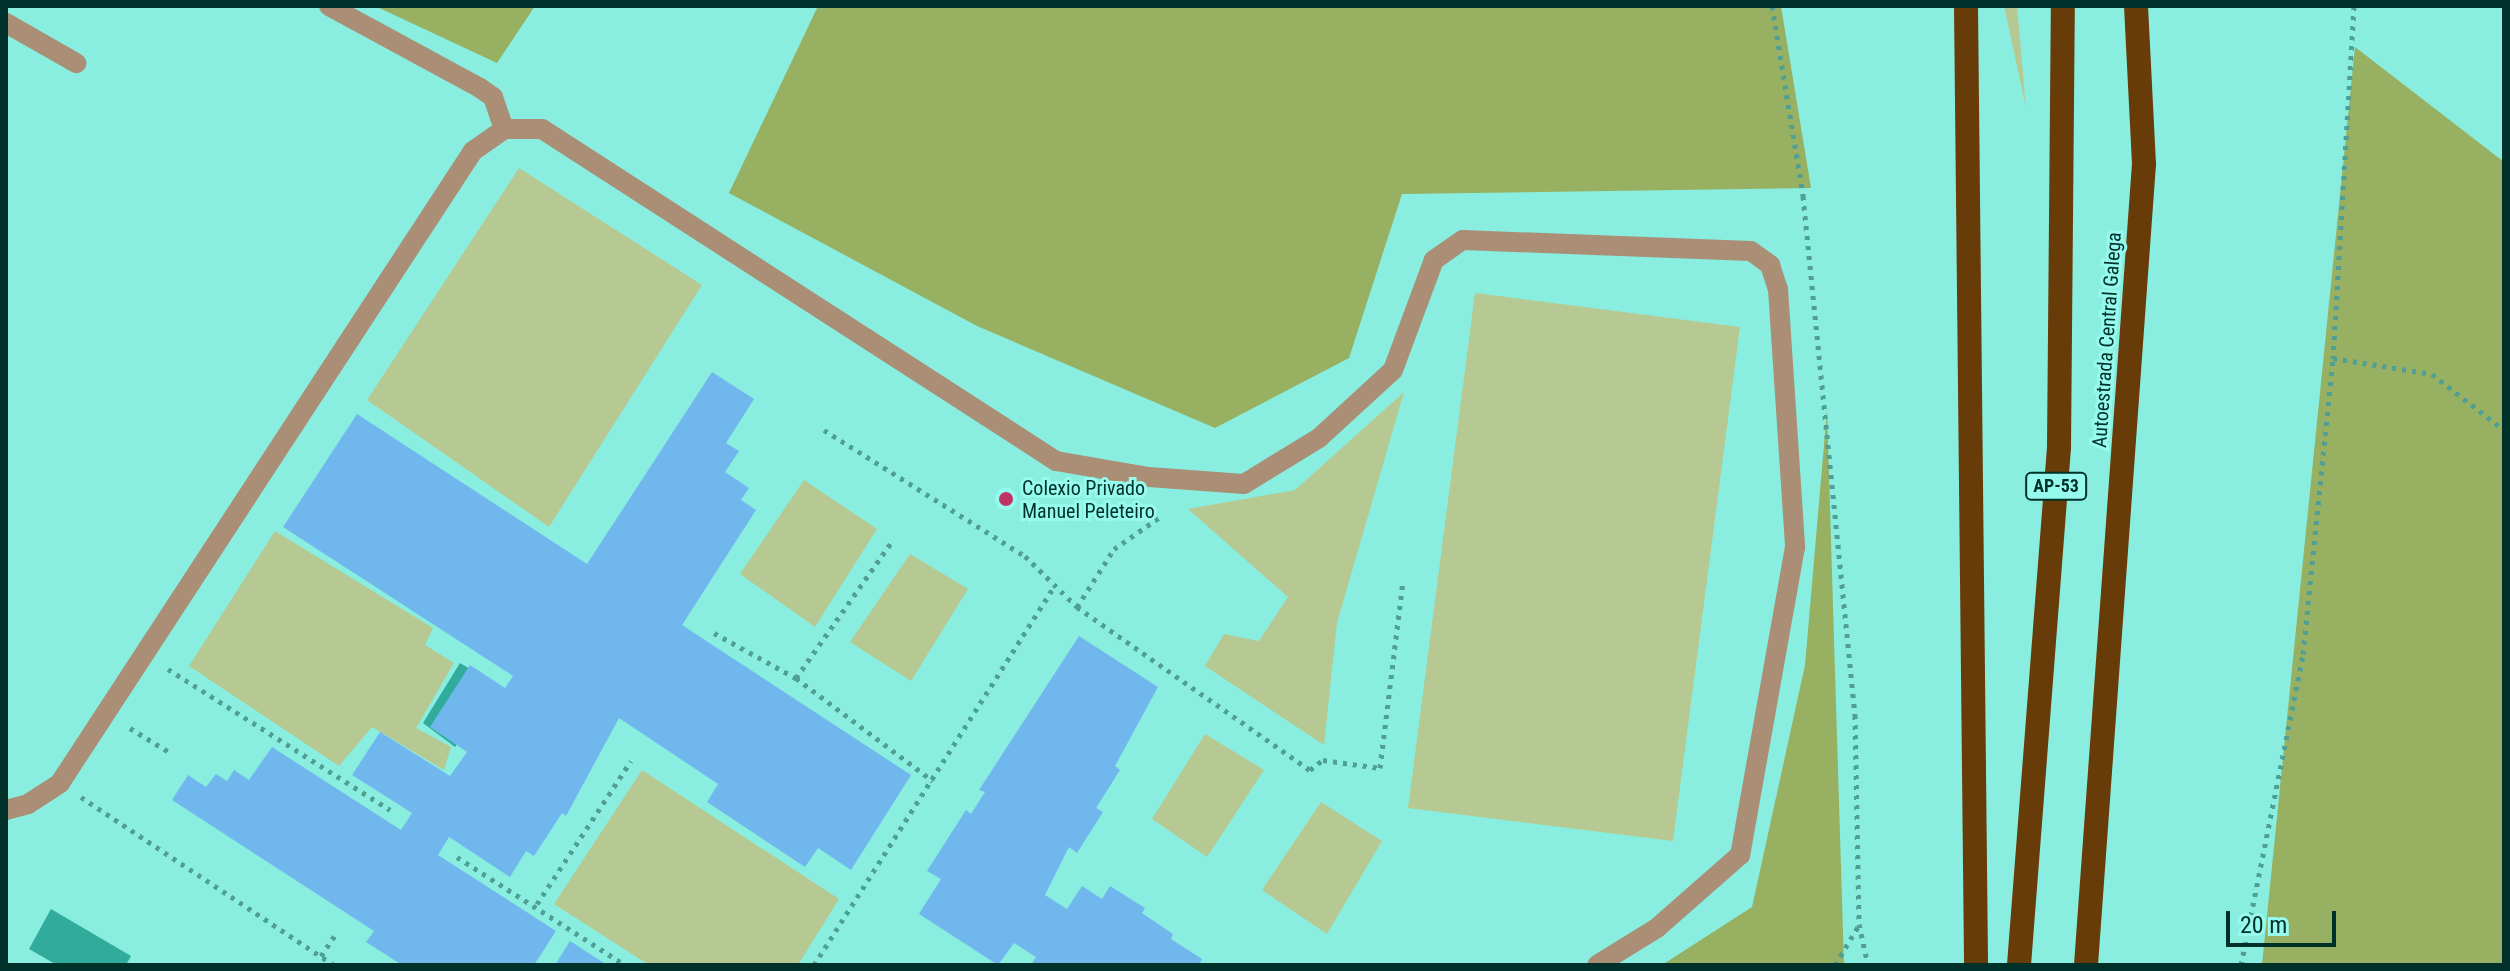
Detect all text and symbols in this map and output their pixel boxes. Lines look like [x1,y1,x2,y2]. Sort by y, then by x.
street label: Autoestrada Central Galega [2087,231,2127,449]
road number: AP-53 [2024,472,2088,500]
place label: Colexio Privado Manuel Peleteiro [1022,476,1155,523]
marker: Colexio Privado Manuel Peleteiro [997,490,1015,508]
scale bar [2230,895,2340,945]
text: 20 m [2240,911,2287,939]

